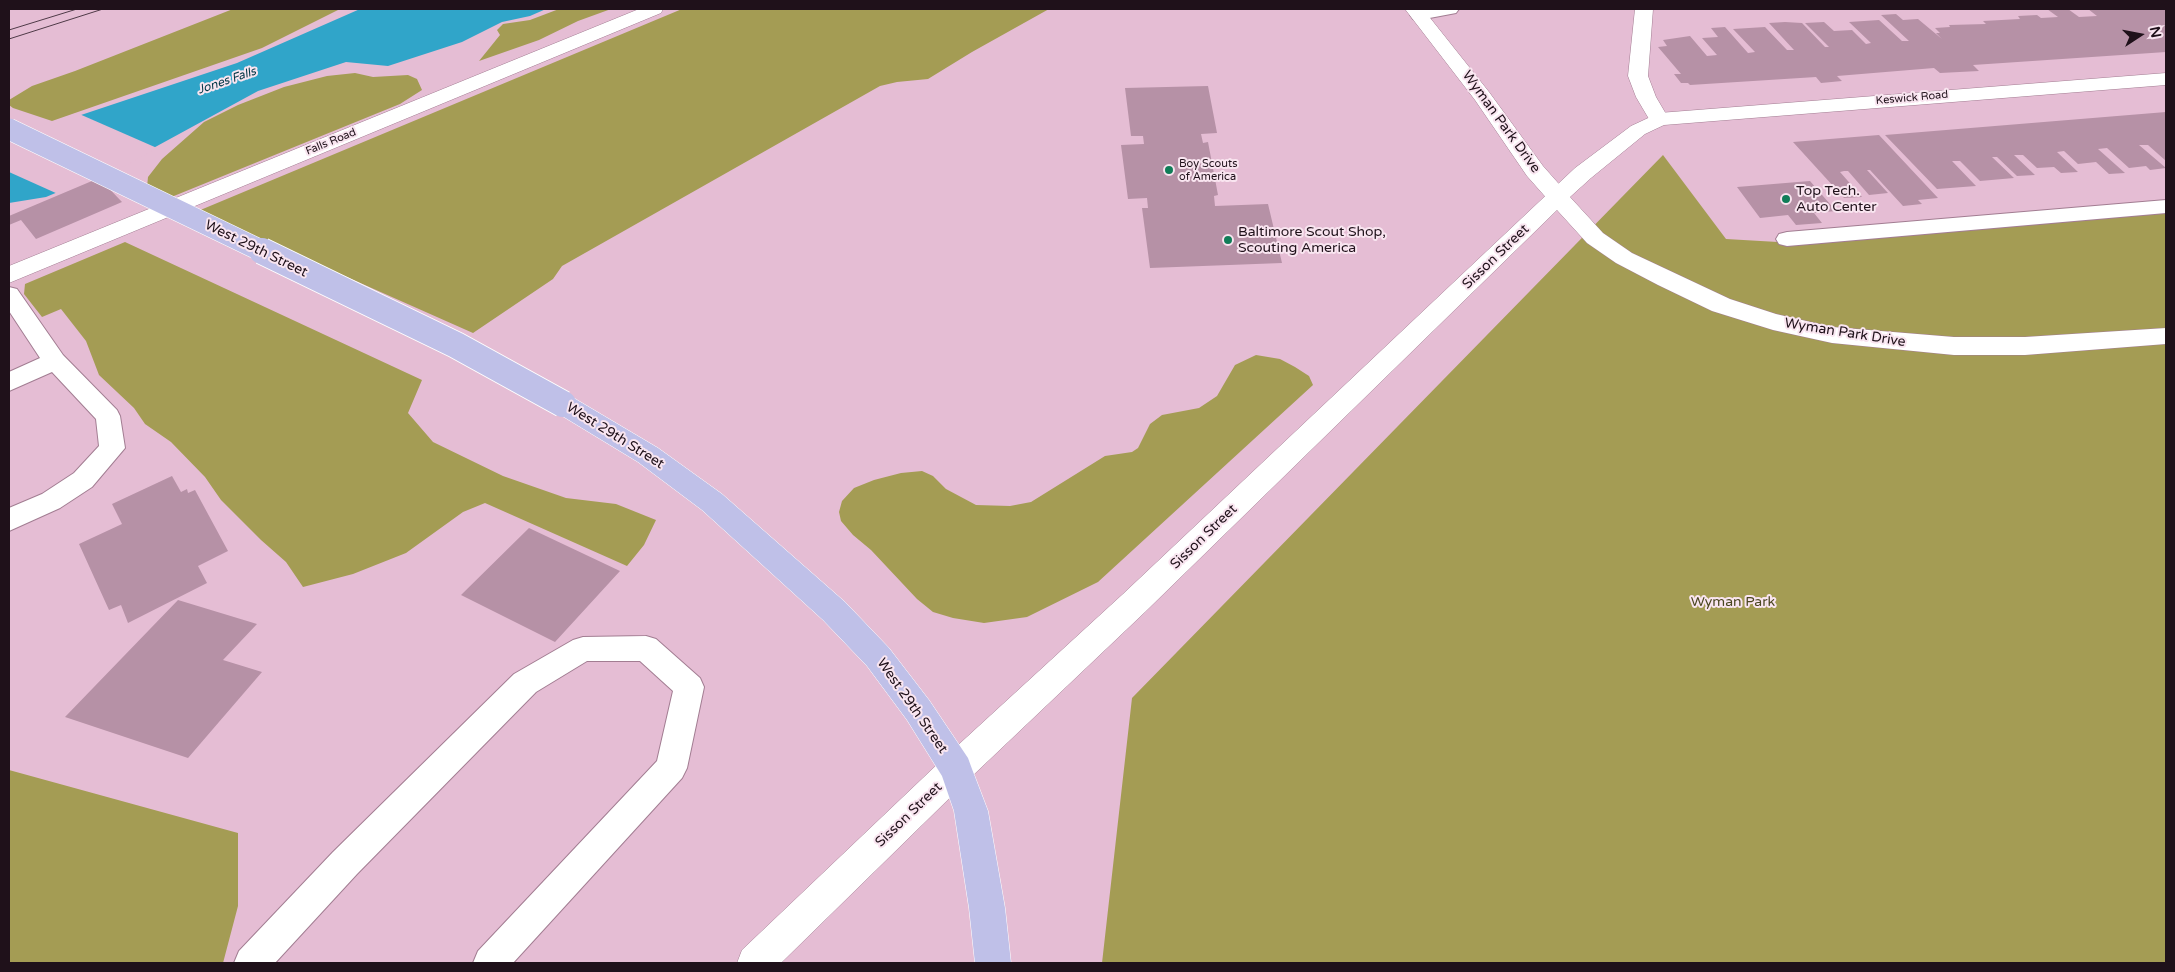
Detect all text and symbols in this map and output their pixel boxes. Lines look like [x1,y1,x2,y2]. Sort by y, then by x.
north arrow [2115,10,2165,60]
text: N [2146,25,2165,39]
water label: Jones Falls [196,64,258,98]
street label: Wyman Park Drive [1458,68,1544,176]
street label: Keswick Road [1875,88,1949,108]
street label: Falls Road [304,126,358,158]
place label: Boy Scouts of America [1179,157,1237,183]
marker: Boy Scouts of America [1163,164,1175,176]
place label: Top Tech. Auto Center [1796,183,1876,216]
marker: Top Tech. Auto Center [1780,193,1792,205]
street label: West 29th Street [202,217,310,281]
street label: Sisson Street [1459,221,1533,293]
place label: Baltimore Scout Shop, Scouting America [1238,224,1386,256]
marker: Baltimore Scout Shop, Scouting America [1222,234,1234,246]
street label: Wyman Park Drive [1783,315,1907,351]
street label: West 29th Street [563,399,667,473]
street label: Sisson Street [1167,501,1241,573]
park label: Wyman Park [1691,594,1775,610]
street label: West 29th Street [873,655,951,757]
street label: Sisson Street [872,779,946,851]

